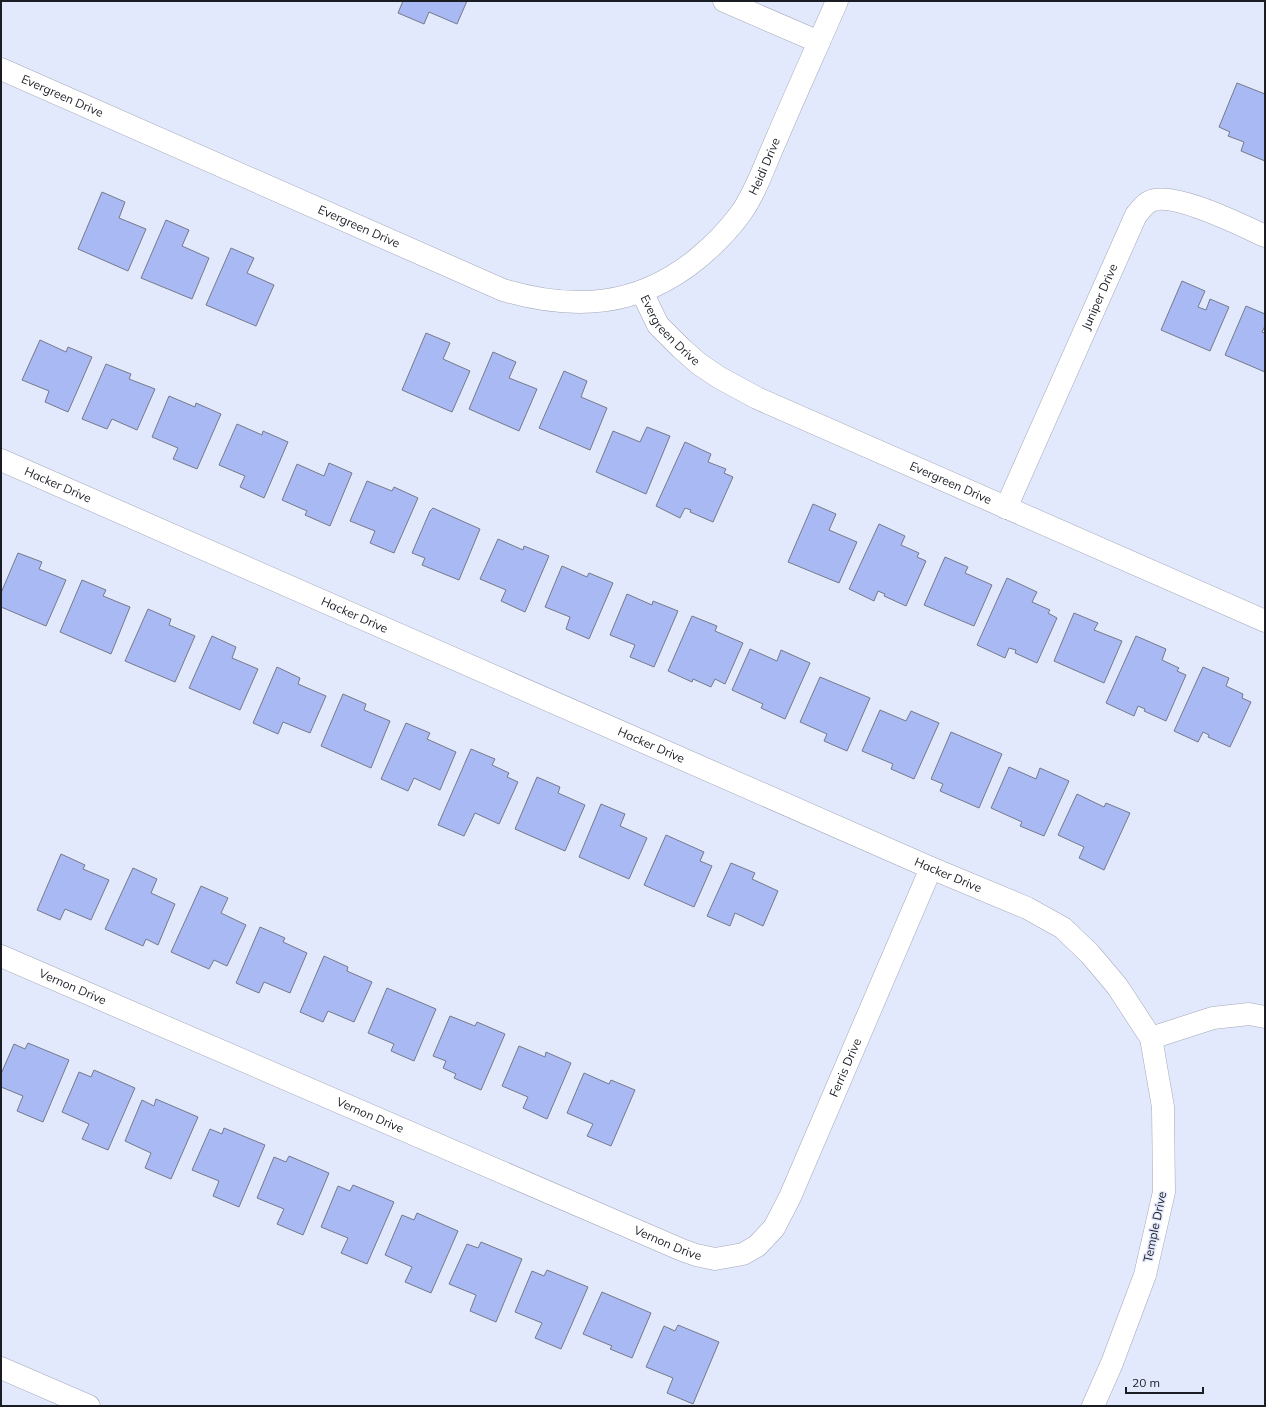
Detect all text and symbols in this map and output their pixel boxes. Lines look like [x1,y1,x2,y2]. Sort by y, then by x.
street label: Evergreen Drive [19,71,106,120]
street label: Heidi Drive [745,135,783,197]
street label: Evergreen Drive [316,202,402,251]
street label: Juniper Drive [1078,261,1120,332]
street label: Evergreen Drive [637,292,703,368]
street label: Evergreen Drive [908,458,994,507]
street label: Hacker Drive [22,463,94,506]
street label: Hacker Drive [319,593,390,636]
street label: Hacker Drive [616,724,687,766]
street label: Hacker Drive [912,854,984,895]
street label: Vernon Drive [37,965,109,1008]
street label: Ferris Drive [826,1036,864,1099]
street label: Vernon Drive [334,1094,406,1136]
street label: Temple Drive [1140,1190,1169,1264]
street label: Vernon Drive [632,1222,703,1263]
scale bar [1126,1369,1203,1395]
text: 20 m [1132,1375,1160,1390]

